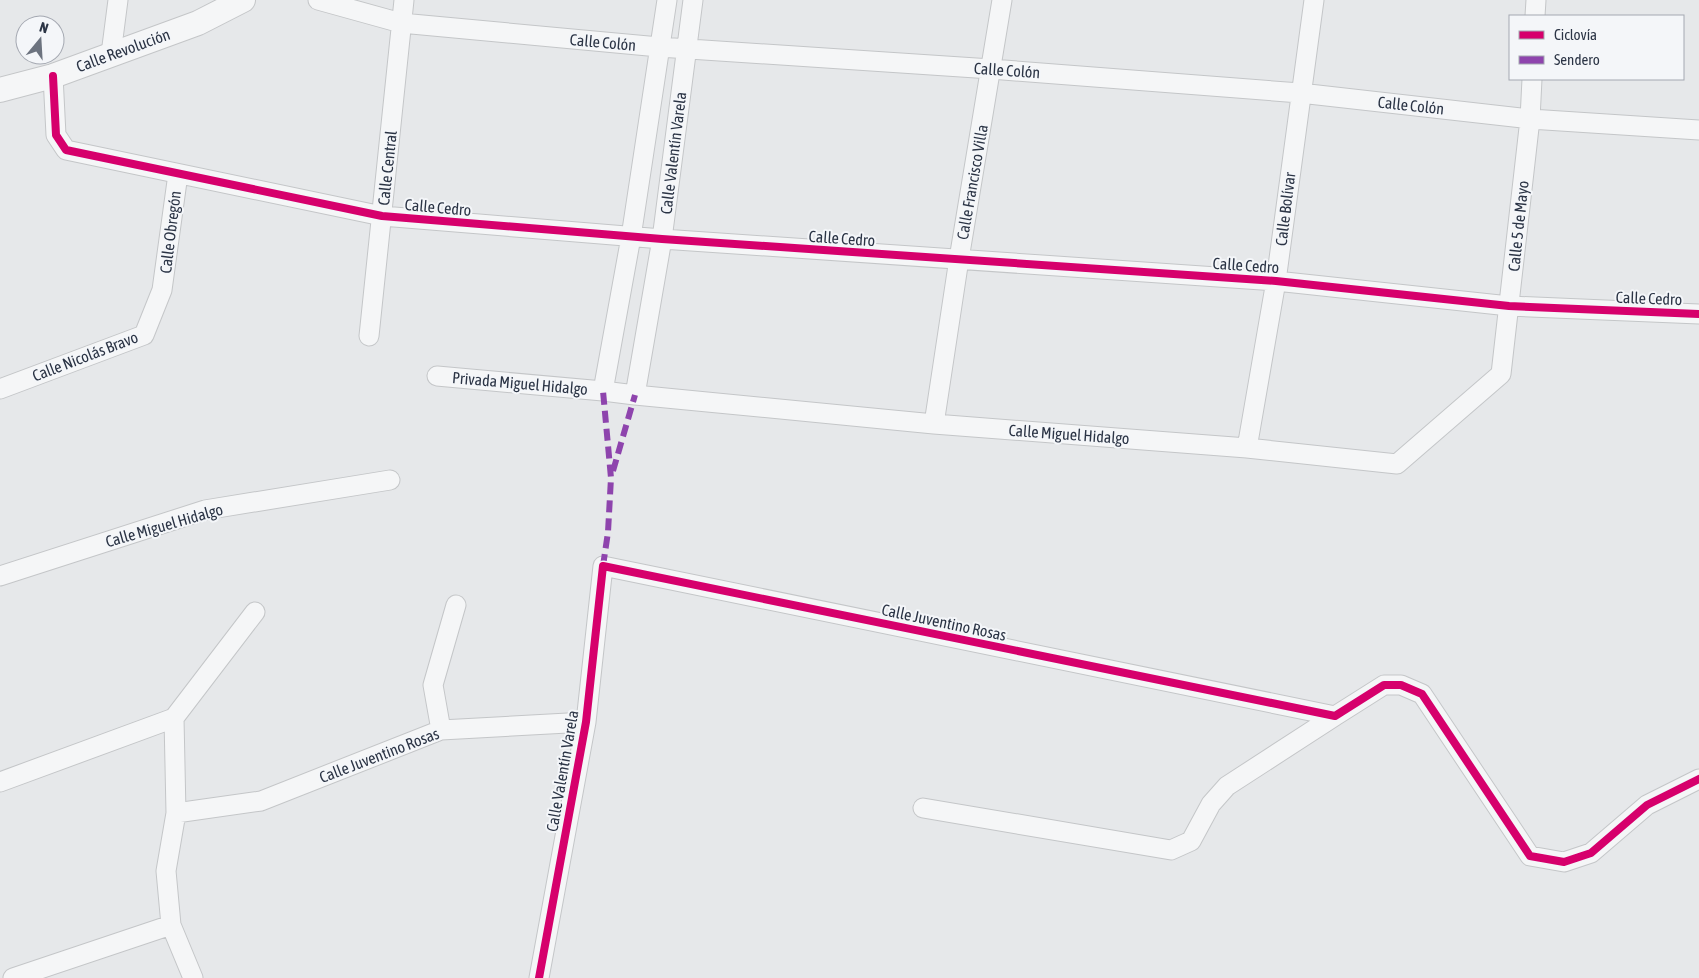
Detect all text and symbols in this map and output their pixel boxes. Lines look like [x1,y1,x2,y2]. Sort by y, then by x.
north arrow [15,15,65,65]
legend [1509,15,1684,80]
text: N [38,19,50,37]
street label: Calle Revolución [74,25,172,75]
text: Ciclovía [1554,26,1597,43]
street label: Calle Colón [569,30,637,54]
text: Sendero [1554,51,1600,68]
street label: Calle Colón [973,59,1041,81]
street label: Calle Valentín Varela [657,91,689,215]
street label: Calle Colón [1377,93,1445,117]
street label: Calle Francisco Villa [953,123,991,241]
street label: Calle Central [374,129,400,206]
street label: Calle Bolívar [1272,171,1298,247]
street label: Calle 5 de Mayo [1504,180,1533,272]
street label: Calle Obregón [156,190,185,274]
street label: Calle Cedro [404,195,472,219]
street label: Calle Cedro [808,227,876,249]
street label: Calle Cedro [1212,254,1280,276]
street label: Calle Cedro [1615,288,1683,308]
street label: Calle Nicolás Bravo [30,328,140,384]
street label: Privada Miguel Hidalgo [451,368,589,399]
street label: Calle Miguel Hidalgo [1008,421,1130,448]
street label: Calle Miguel Hidalgo [103,500,225,551]
street label: Calle Juventino Rosas [880,600,1008,644]
street label: Calle Valentín Varela [542,709,582,833]
street label: Calle Juventino Rosas [317,724,442,786]

